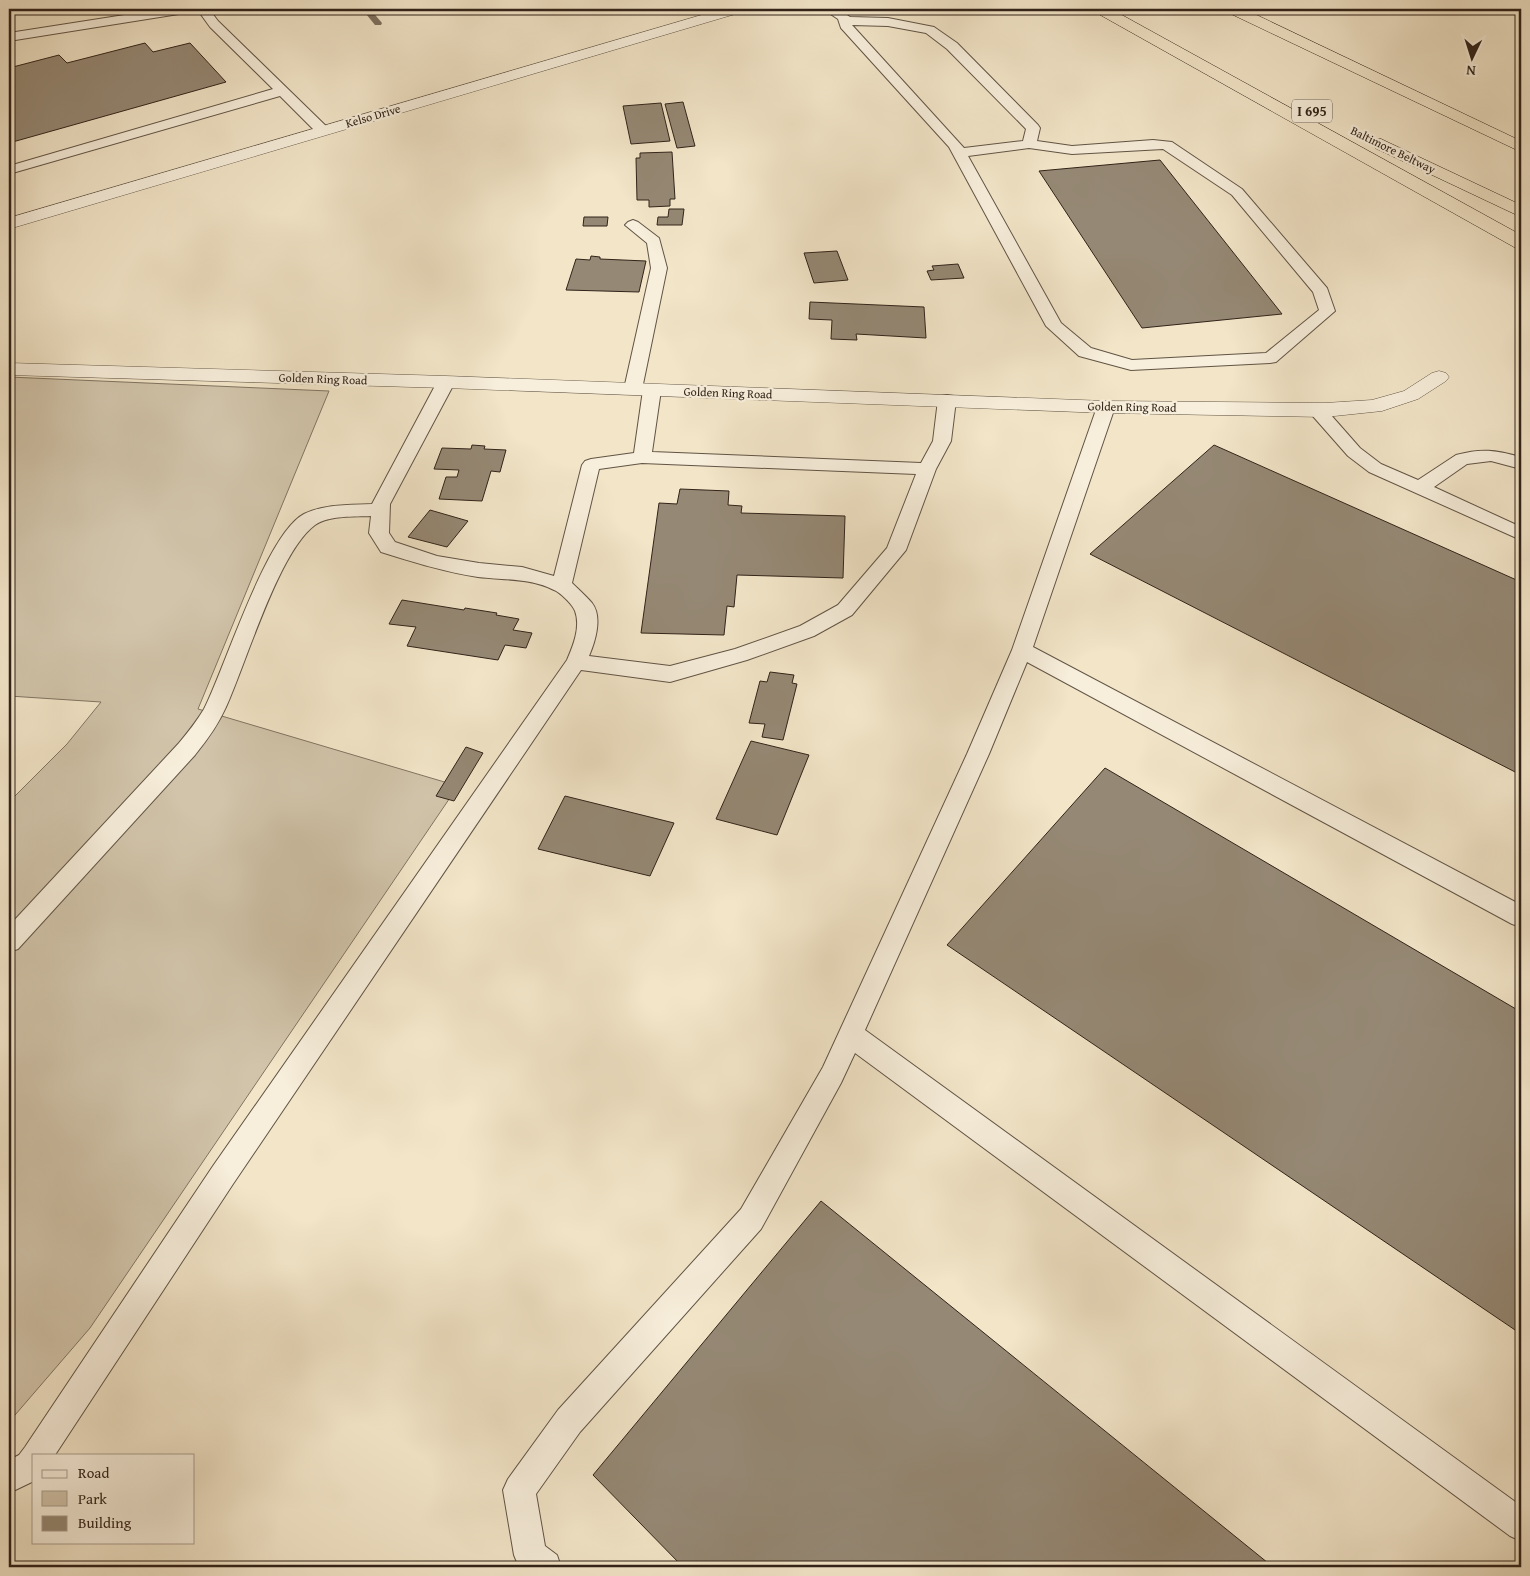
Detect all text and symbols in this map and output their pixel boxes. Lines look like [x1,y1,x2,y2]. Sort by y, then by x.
north arrow [1448,32,1498,82]
text: N [1465,61,1476,81]
street label: Kelso Drive [343,99,403,131]
road number: I 695 [1292,100,1332,122]
street label: Baltimore Beltway [1348,122,1439,177]
street label: Golden Ring Road [278,368,368,389]
street label: Golden Ring Road [683,382,773,403]
street label: Golden Ring Road [1088,397,1177,416]
legend [32,1454,195,1544]
text: Road [78,1462,109,1483]
text: Park [78,1488,107,1509]
text: Building [78,1512,132,1533]

